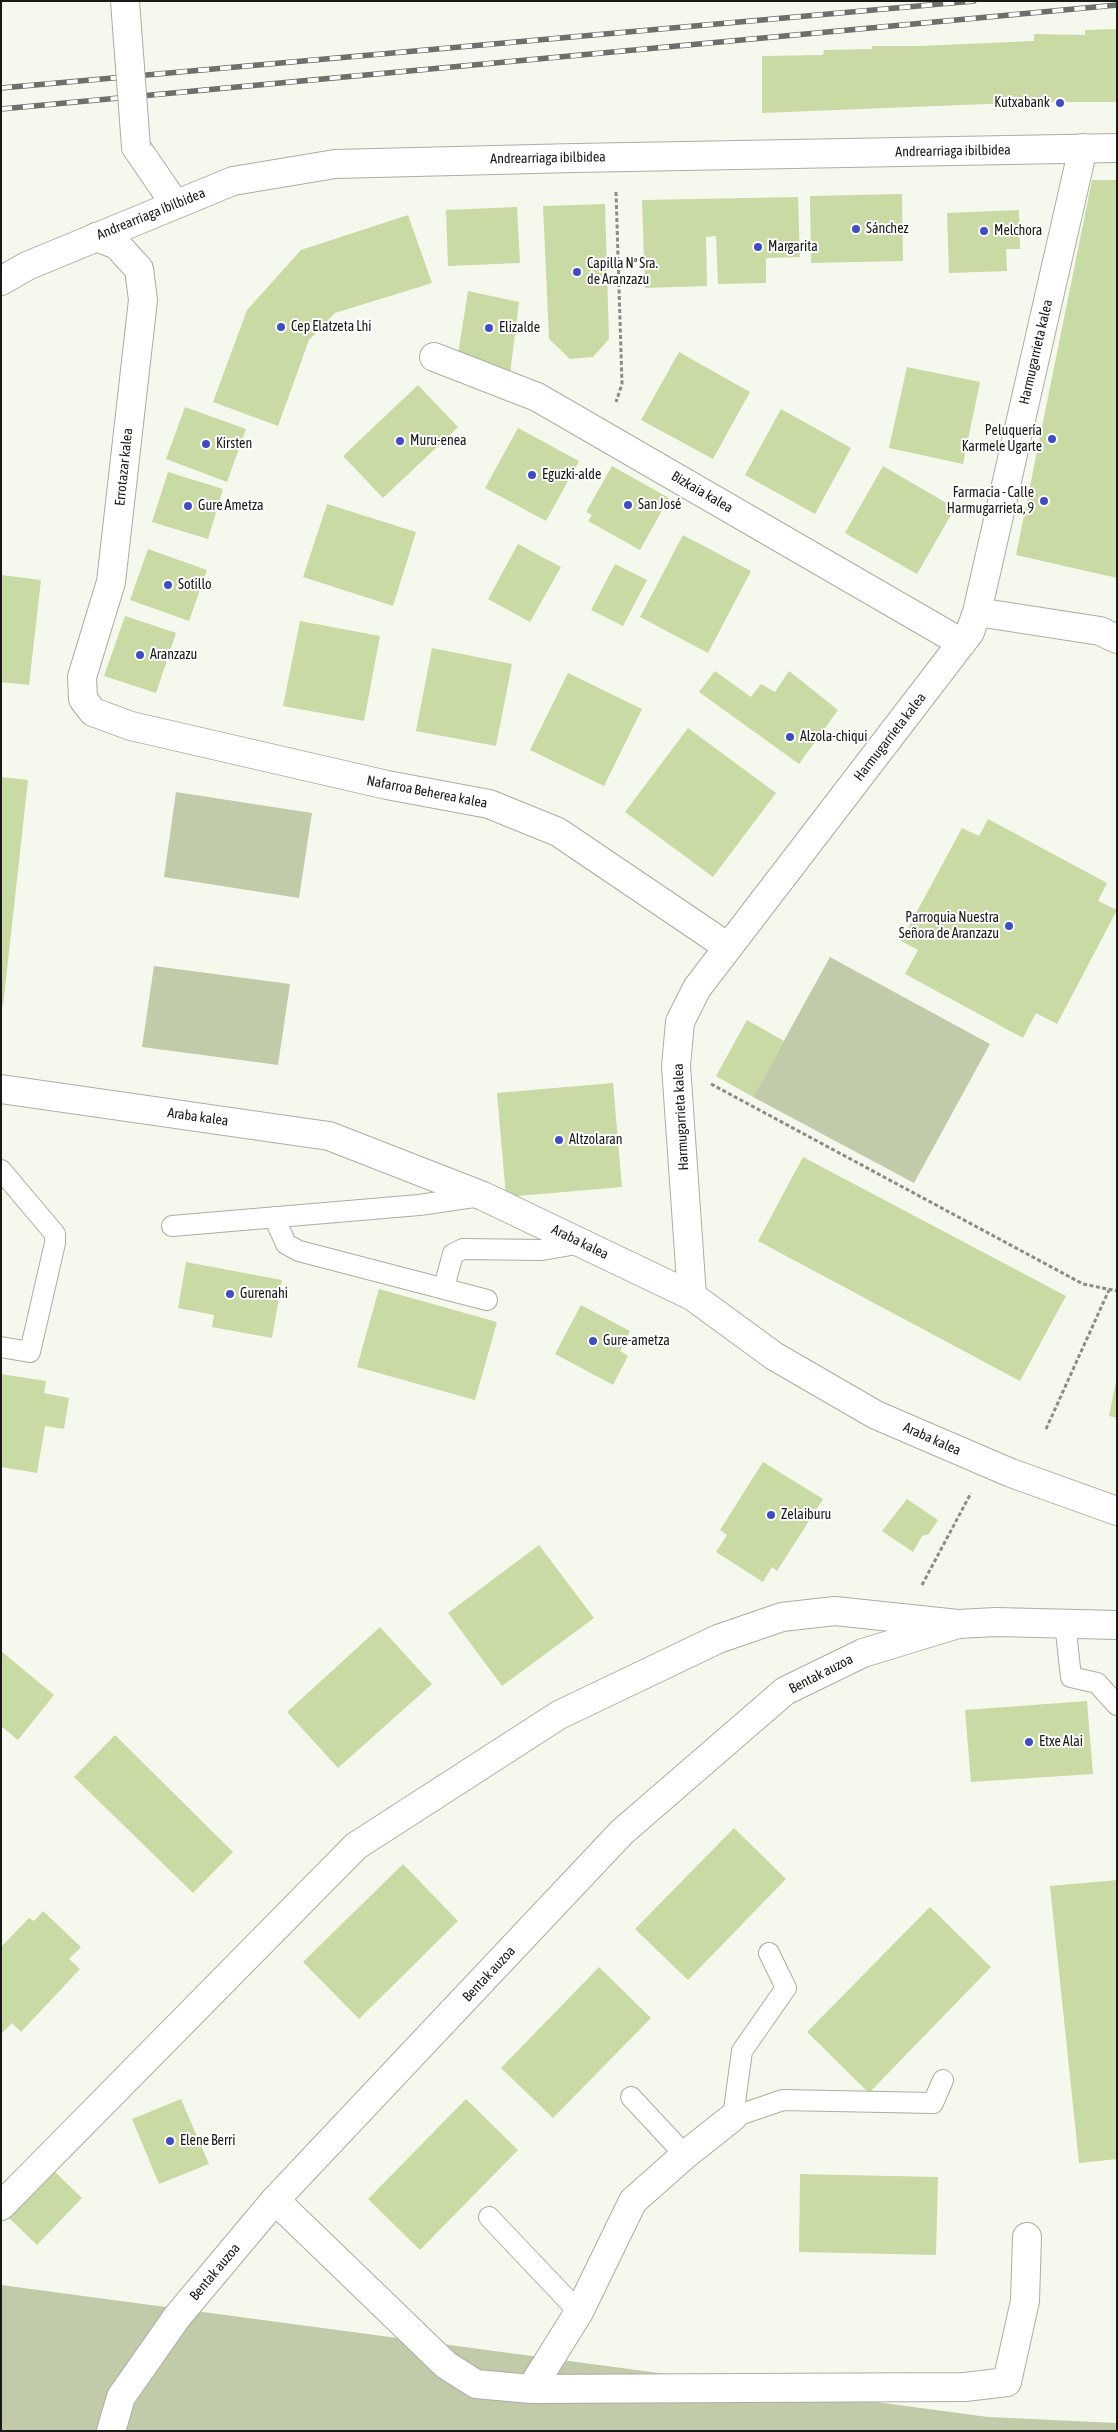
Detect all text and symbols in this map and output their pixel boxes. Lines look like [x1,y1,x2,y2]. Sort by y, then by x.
place label: Kutxabank [994,95,1050,111]
marker: Kutxabank [1054,97,1066,109]
street label: Andrearriaga ibilbidea [895,142,1011,160]
street label: Andrearriaga ibilbidea [490,149,606,167]
street label: Andrearriaga ibilbidea [94,185,208,243]
place label: Sánchez [866,221,909,237]
marker: Sánchez [850,223,862,235]
place label: Melchora [994,223,1042,239]
marker: Melchora [978,225,990,237]
place label: Margarita [768,239,818,255]
marker: Margarita [752,241,764,253]
place label: Capilla Nª Sra. de Aranzazu [587,256,658,288]
marker: Capilla Nª Sra. de Aranzazu [571,266,583,278]
street label: Harmugarrieta kalea [1016,298,1056,406]
place label: Cep Elatzeta Lhi [291,319,372,335]
place label: Elizalde [499,320,540,336]
marker: Cep Elatzeta Lhi [275,321,287,333]
marker: Elizalde [483,322,495,334]
place label: Peluquería Karmele Ugarte [962,423,1042,456]
street label: Errotazar kalea [112,427,136,507]
place label: Muru-enea [410,433,467,449]
marker: Peluquería Karmele Ugarte [1046,433,1058,445]
marker: Muru-enea [394,435,406,447]
place label: Kirsten [216,436,252,452]
marker: Kirsten [200,438,212,450]
place label: Eguzki-alde [542,467,601,483]
street label: Bizkaia kalea [668,468,736,516]
marker: Eguzki-alde [526,469,538,481]
place label: Farmacia - Calle Harmugarrieta, 9 [947,485,1034,518]
marker: Farmacia - Calle Harmugarrieta, 9 [1038,495,1050,507]
place label: San José [638,497,681,513]
place label: Gure Ametza [198,498,263,514]
marker: San José [622,499,634,511]
marker: Gure Ametza [182,500,194,512]
place label: Sotillo [178,577,212,593]
marker: Sotillo [162,579,174,591]
place label: Aranzazu [150,647,197,663]
marker: Aranzazu [134,649,146,661]
street label: Harmugarrieta kalea [850,690,930,784]
place label: Alzola-chiqui [800,729,868,745]
marker: Alzola-chiqui [784,731,796,743]
street label: Nafarroa Beherea kalea [365,772,489,812]
place label: Parroquia Nuestra Señora de Aranzazu [899,910,999,942]
marker: Parroquia Nuestra Señora de Aranzazu [1003,920,1015,932]
street label: Harmugarrieta kalea [670,1063,692,1171]
street label: Araba kalea [166,1104,230,1130]
place label: Altzolaran [569,1132,622,1148]
marker: Altzolaran [553,1134,565,1146]
street label: Araba kalea [549,1221,611,1263]
place label: Gurenahi [240,1286,288,1302]
marker: Gurenahi [224,1288,236,1300]
place label: Gure-ametza [603,1333,670,1349]
marker: Gure-ametza [587,1335,599,1347]
street label: Araba kalea [901,1419,963,1459]
place label: Zelaiburu [781,1507,831,1523]
marker: Zelaiburu [765,1509,777,1521]
street label: Bentak auzoa [786,1651,856,1697]
place label: Etxe Alai [1039,1734,1083,1750]
marker: Etxe Alai [1023,1736,1035,1748]
street label: Bentak auzoa [459,1943,519,2005]
place label: Elene Berri [180,2133,235,2149]
marker: Elene Berri [164,2135,176,2147]
street label: Bentak auzoa [186,2240,244,2304]

